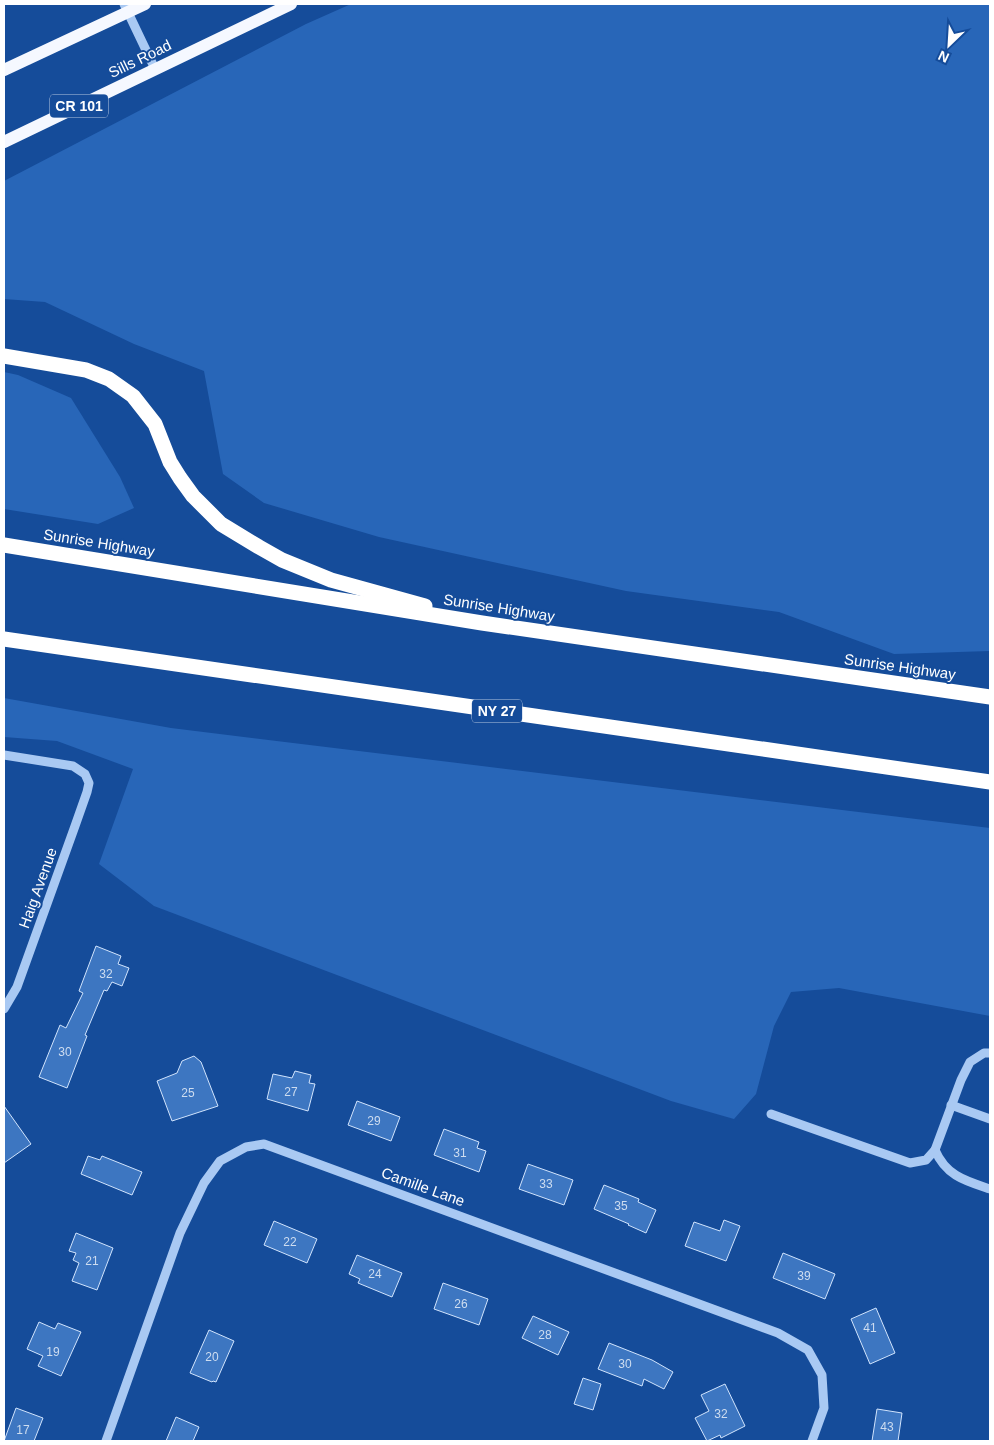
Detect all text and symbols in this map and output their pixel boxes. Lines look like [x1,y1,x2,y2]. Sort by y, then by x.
north arrow [924,20,974,70]
street label: Sills Road [106,36,174,81]
text: N [936,47,951,66]
road number: CR 101 [50,94,108,118]
street label: Sunrise Highway [42,525,156,560]
street label: Sunrise Highway [442,590,556,625]
street label: Sunrise Highway [843,650,957,683]
road number: NY 27 [472,699,522,722]
street label: Haig Avenue [15,845,60,931]
house number: 32 [99,967,113,981]
house number: 30 [58,1045,72,1059]
house number: 27 [284,1085,298,1099]
house number: 25 [181,1086,195,1100]
house number: 29 [367,1114,381,1128]
house number: 31 [453,1146,467,1160]
street label: Camille Lane [379,1164,467,1209]
house number: 33 [539,1177,553,1191]
house number: 35 [614,1199,628,1213]
house number: 22 [283,1235,297,1249]
house number: 21 [85,1254,99,1268]
house number: 24 [368,1267,382,1281]
house number: 39 [797,1269,811,1283]
house number: 26 [454,1297,468,1311]
house number: 41 [863,1321,877,1335]
house number: 28 [538,1328,552,1342]
house number: 19 [46,1345,60,1359]
house number: 20 [205,1350,219,1364]
house number: 30 [618,1357,632,1371]
house number: 32 [714,1407,728,1421]
house number: 43 [880,1420,894,1434]
house number: 17 [16,1423,30,1437]

